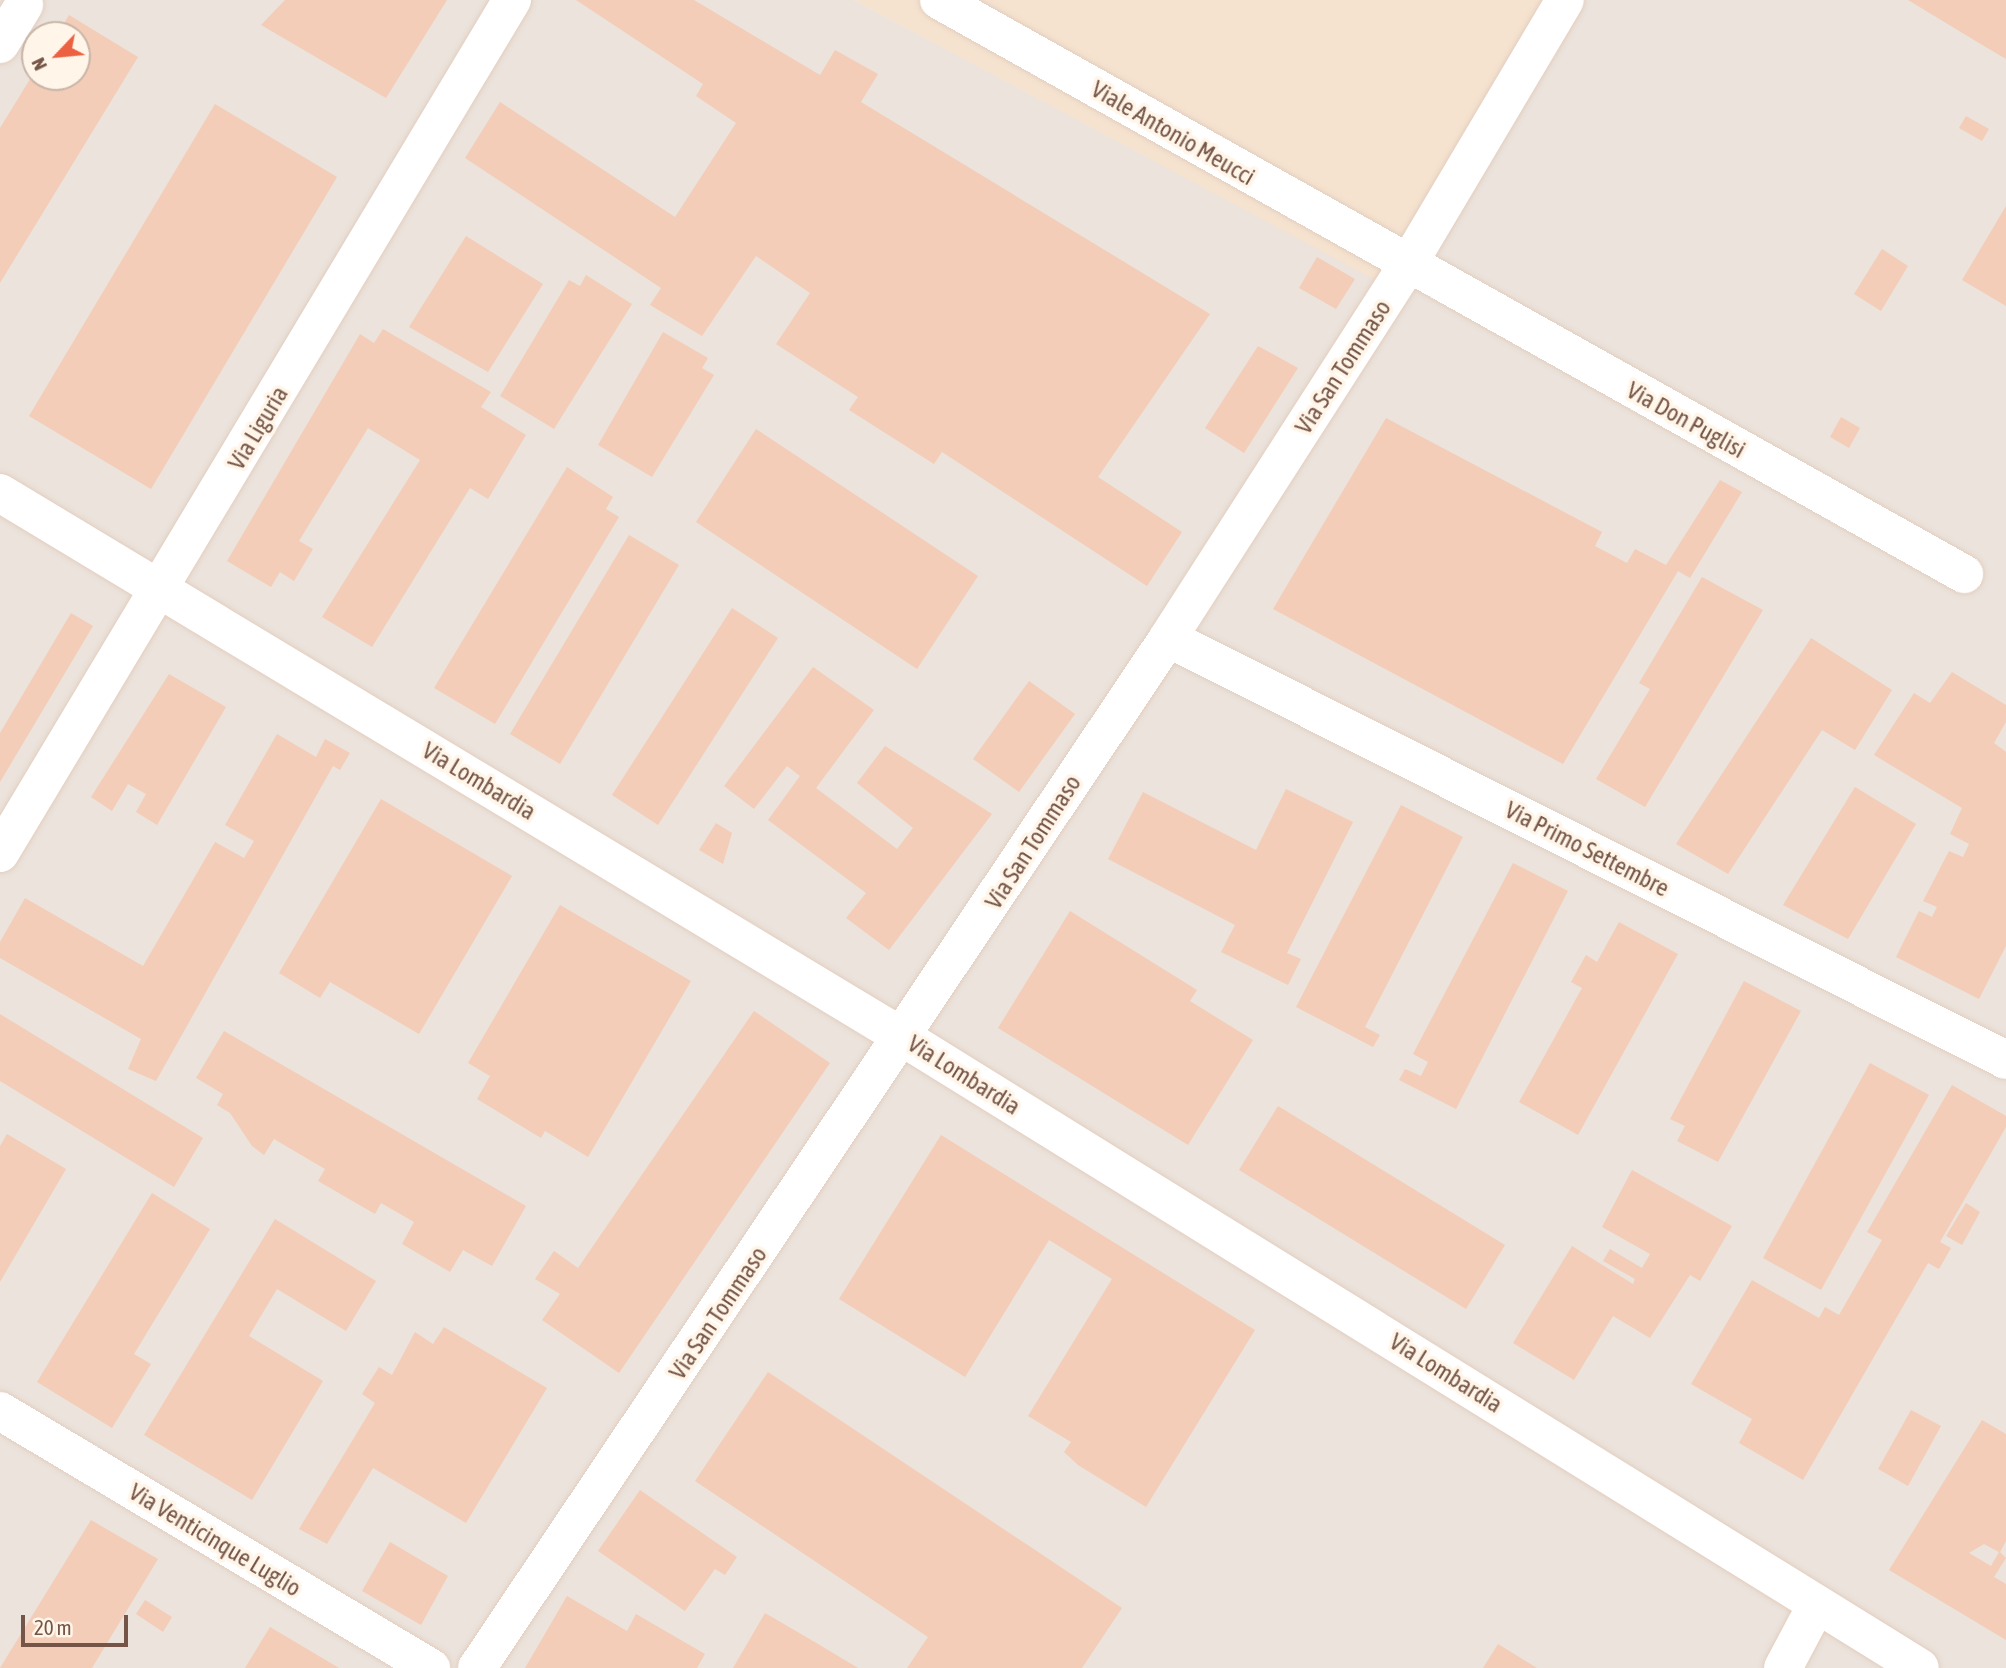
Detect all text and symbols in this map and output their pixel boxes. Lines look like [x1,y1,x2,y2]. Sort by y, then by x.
north arrow [21,21,91,91]
text: N [27,54,51,74]
street label: Viale Antonio Meucci [1086,75,1260,191]
street label: Via San Tommaso [1289,295,1397,439]
street label: Via Don Puglisi [1622,376,1750,464]
street label: Via Liguria [222,381,294,475]
street label: Via Lombardia [417,736,541,826]
street label: Via San Tommaso [979,770,1087,914]
street label: Via Primo Settembre [1500,795,1674,903]
street label: Via Lombardia [902,1029,1026,1121]
street label: Via San Tommaso [663,1241,773,1385]
street label: Via Lombardia [1384,1327,1508,1419]
street label: Via Venticinque Luglio [124,1477,306,1603]
scale bar [24,1602,131,1646]
text: 20 m [34,1615,72,1639]

